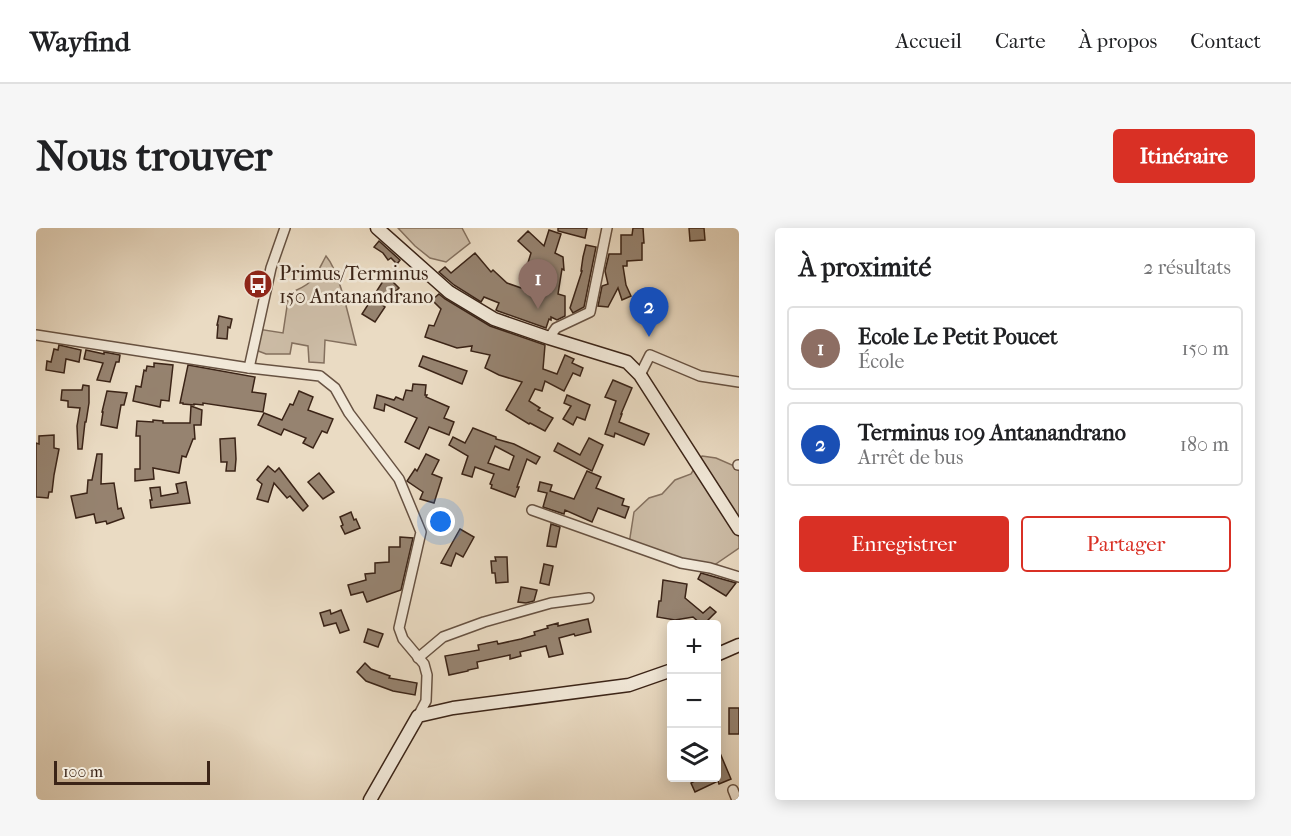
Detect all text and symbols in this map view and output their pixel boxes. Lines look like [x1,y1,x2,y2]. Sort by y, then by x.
text: Wayfind [30,25,130,58]
text: Accueil [896,29,962,53]
text: Carte [995,29,1046,53]
text: À propos [1079,29,1157,53]
text: Contact [1190,29,1261,53]
button: Itinéraire [1113,129,1255,183]
text: Nous trouver [36,132,272,181]
text: À proximité [799,252,931,283]
text: 2 résultats [1143,256,1231,279]
pin: 1 [518,260,558,309]
place label: Primus/Terminus 150 Antanandrano [279,262,433,308]
bus stop icon: Primus/Terminus 150 Antanandrano [242,268,274,300]
pin: 2 [630,288,668,337]
text: Ecole Le Petit Poucet [858,324,1058,350]
text: 1 [817,337,824,360]
text: 150 m [1181,337,1229,360]
text: École [858,350,904,373]
text: Terminus 109 Antanandrano [858,420,1126,446]
text: 2 [815,433,826,456]
text: 180 m [1180,433,1229,456]
text: Arrêt de bus [858,446,963,469]
your location [426,507,455,536]
button: Enregistrer [799,516,1009,572]
button: Partager [1021,516,1231,572]
map controls [667,620,721,782]
button: + [667,620,721,674]
button: − [667,674,721,728]
button: layers [667,728,721,782]
scale bar [54,758,210,786]
text: 100 m [63,762,103,781]

